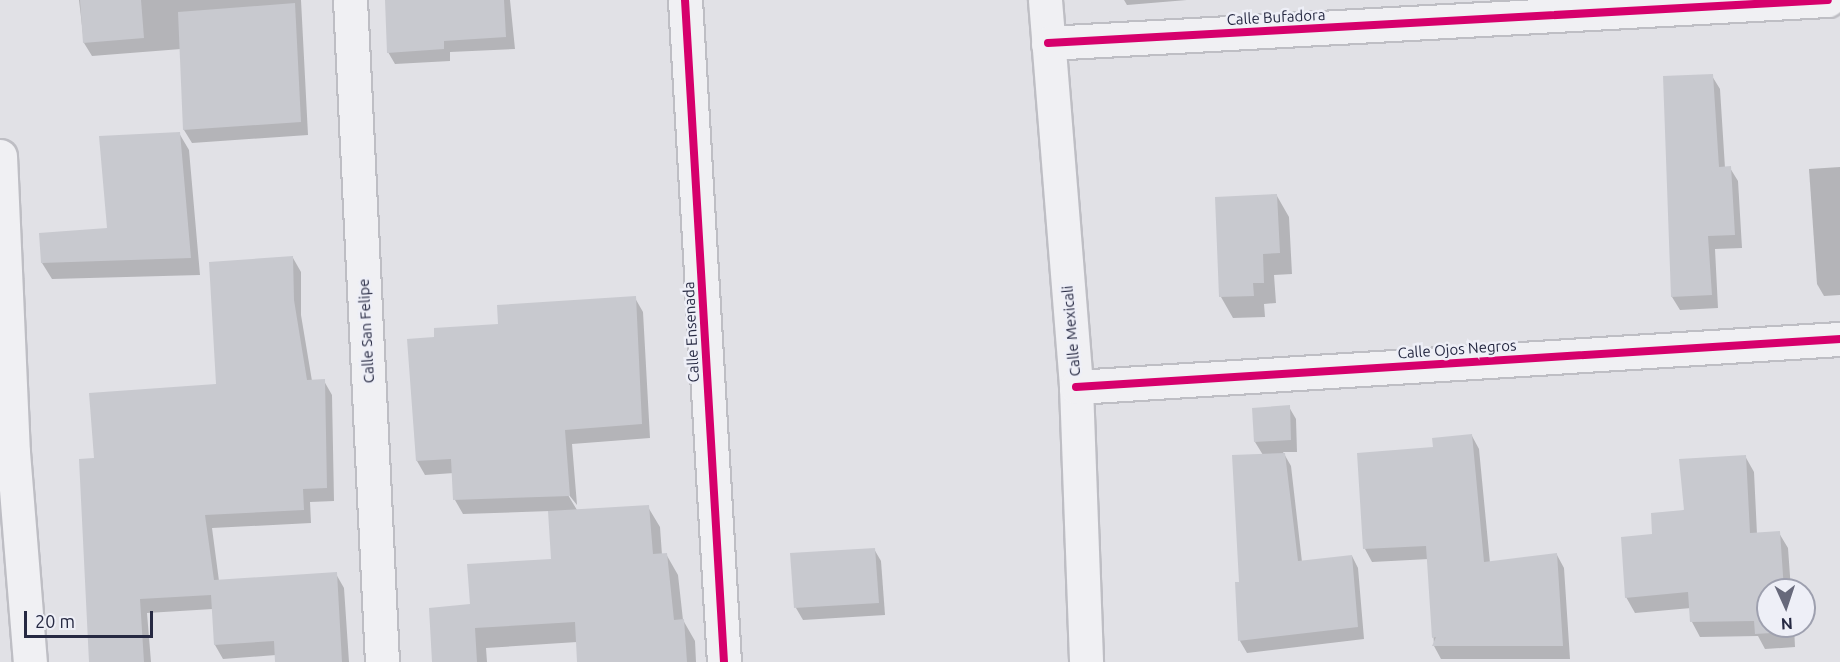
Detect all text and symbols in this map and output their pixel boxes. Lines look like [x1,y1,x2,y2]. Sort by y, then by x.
street label: Calle Bufadora [1226,5,1326,29]
street label: Calle San Felipe [354,278,378,384]
street label: Calle Ensenada [679,281,703,383]
street label: Calle Mexicali [1058,285,1084,377]
street label: Calle Ojos Negros [1397,336,1517,362]
north arrow [1756,578,1816,638]
scale bar [27,599,156,637]
text: 20 m [35,611,75,631]
text: N [1780,615,1793,633]

